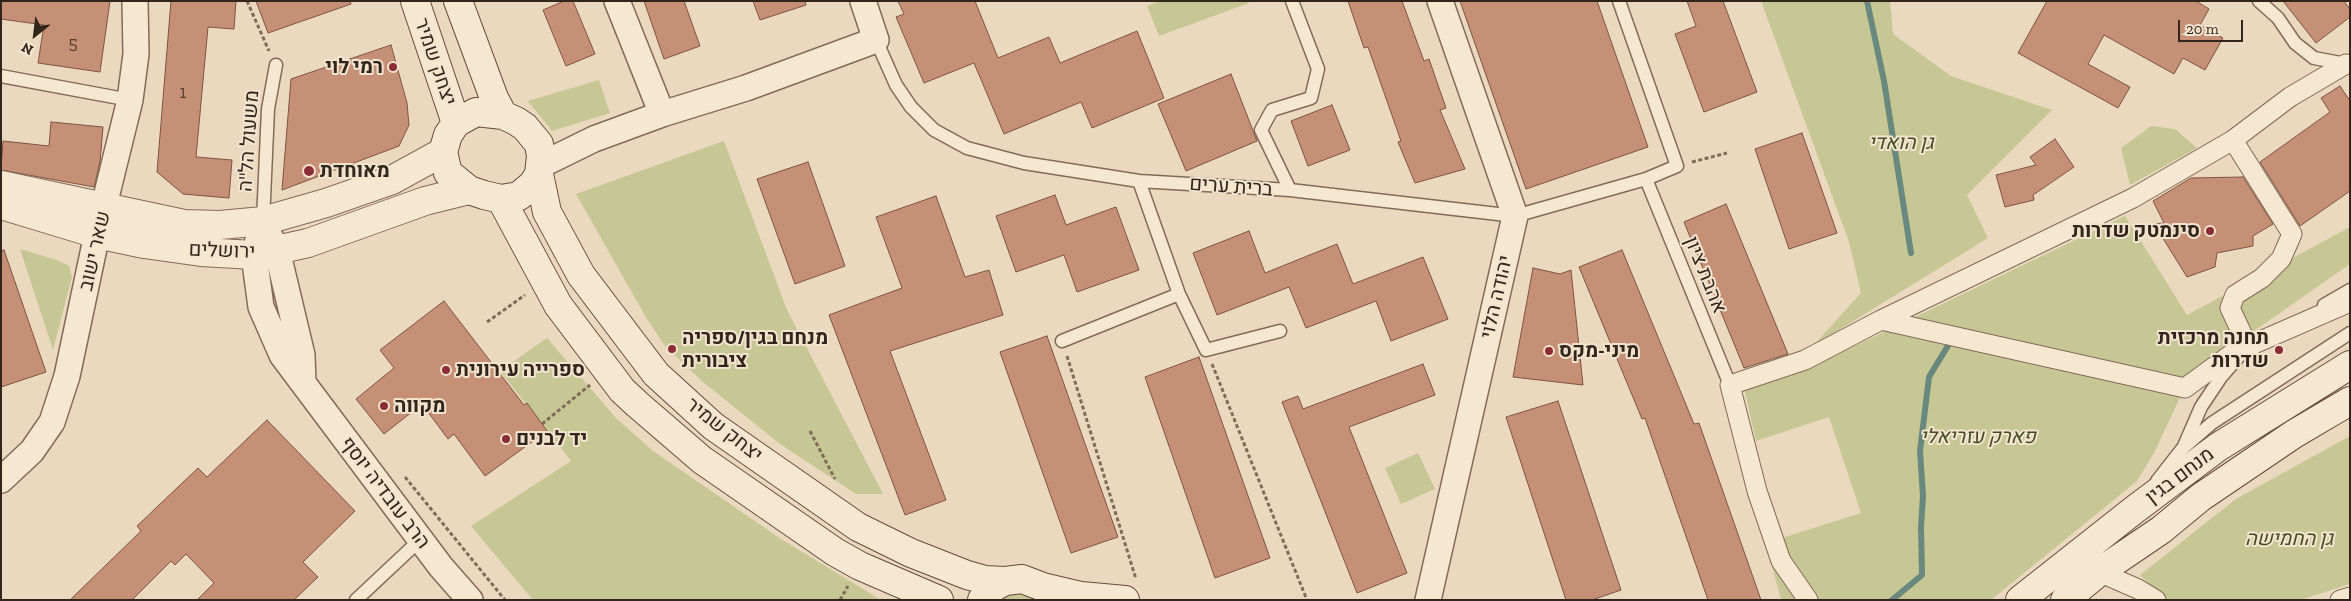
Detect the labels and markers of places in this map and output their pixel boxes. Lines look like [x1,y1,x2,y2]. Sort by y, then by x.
place label: רמי לוי [325,55,383,79]
marker: רמי לוי [387,61,399,73]
place label: מאוחדת [320,159,390,183]
marker: מאוחדת [302,164,316,178]
place label: סינמטק שדרות [2072,219,2200,243]
marker: סינמטק שדרות [2204,225,2216,237]
place label: מנחם בגין/ספריה ציבורית [682,326,828,373]
place label: תחנה מרכזית שדרות [2158,326,2269,373]
place label: מיני-מקס [1559,339,1639,363]
marker: מנחם בגין/ספריה ציבורית [666,343,678,355]
marker: תחנה מרכזית שדרות [2273,344,2285,356]
marker: מיני-מקס [1543,345,1555,357]
place label: ספרייה עירונית [456,358,585,382]
marker: ספרייה עירונית [440,364,452,376]
place label: מקווה [394,394,445,418]
marker: מקווה [378,400,390,412]
place label: יד לבנים [516,427,587,451]
marker: יד לבנים [500,433,512,445]

